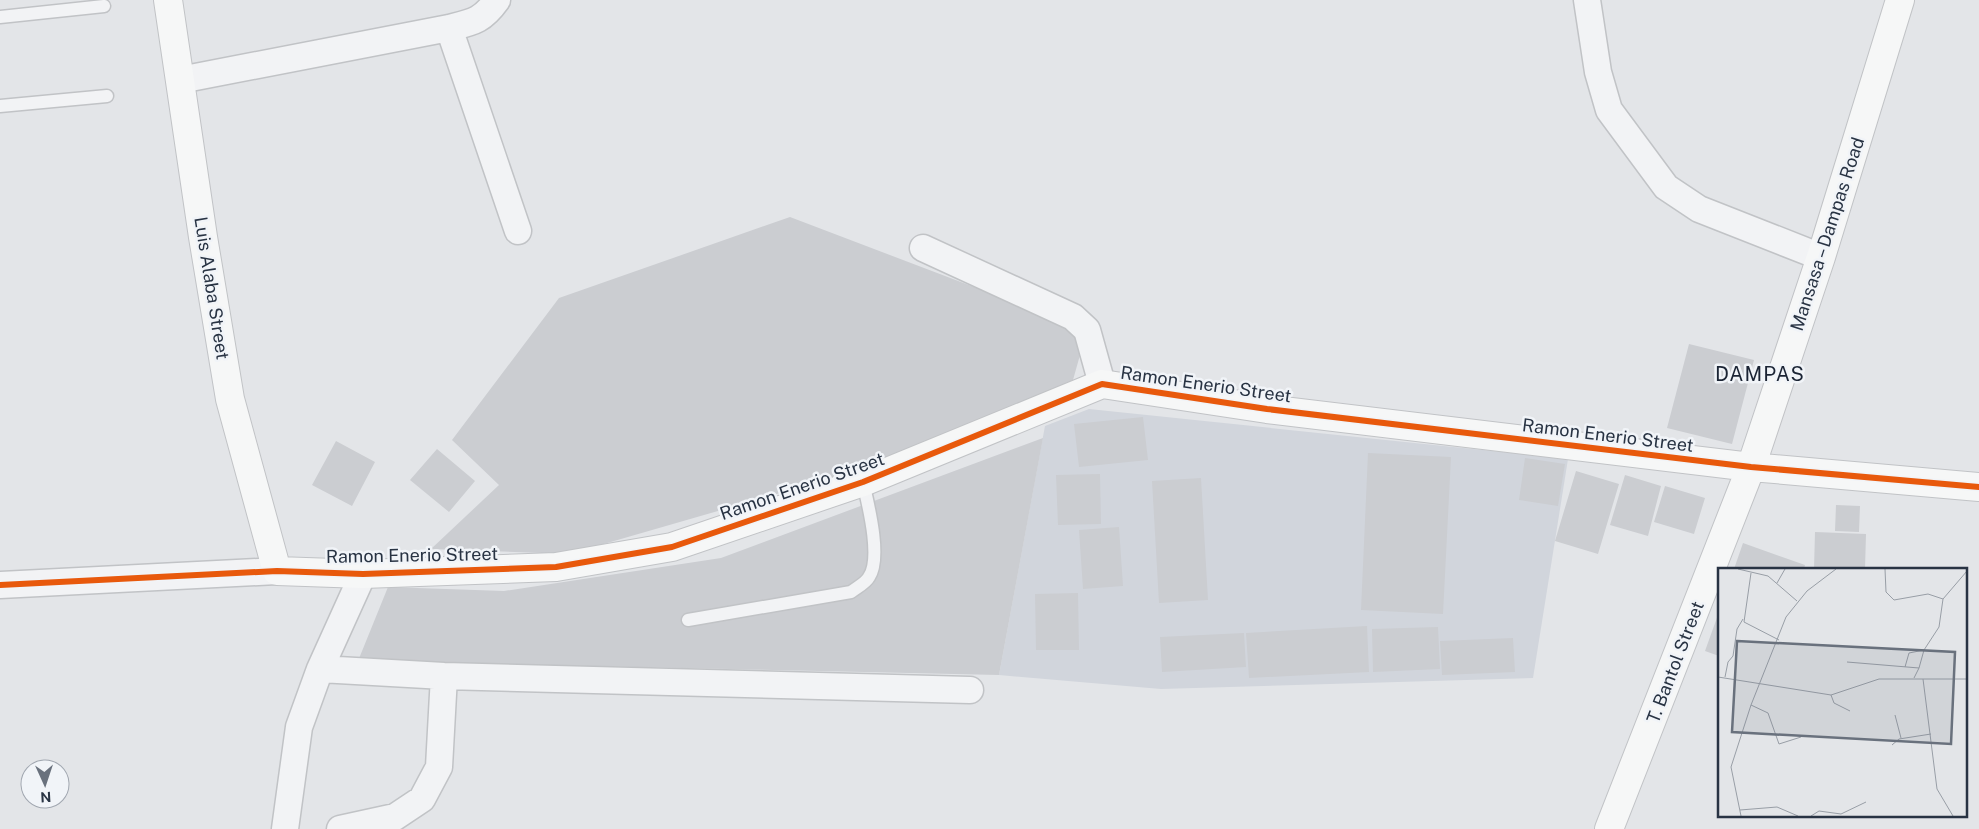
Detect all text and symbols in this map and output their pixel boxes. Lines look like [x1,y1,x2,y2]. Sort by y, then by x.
street label: Mansasa – Dampas Road [1786,134,1868,334]
street label: Luis Alaba Street [190,215,234,361]
street label: Ramon Enerio Street [1119,362,1293,406]
district label: DAMPAS [1715,362,1805,386]
street label: Ramon Enerio Street [1521,414,1695,456]
street label: Ramon Enerio Street [717,448,887,524]
street label: Ramon Enerio Street [326,543,498,567]
inset map [1718,568,1966,816]
street label: T. Bantol Street [1642,598,1708,726]
north arrow [20,759,70,809]
text: N [40,789,52,805]

